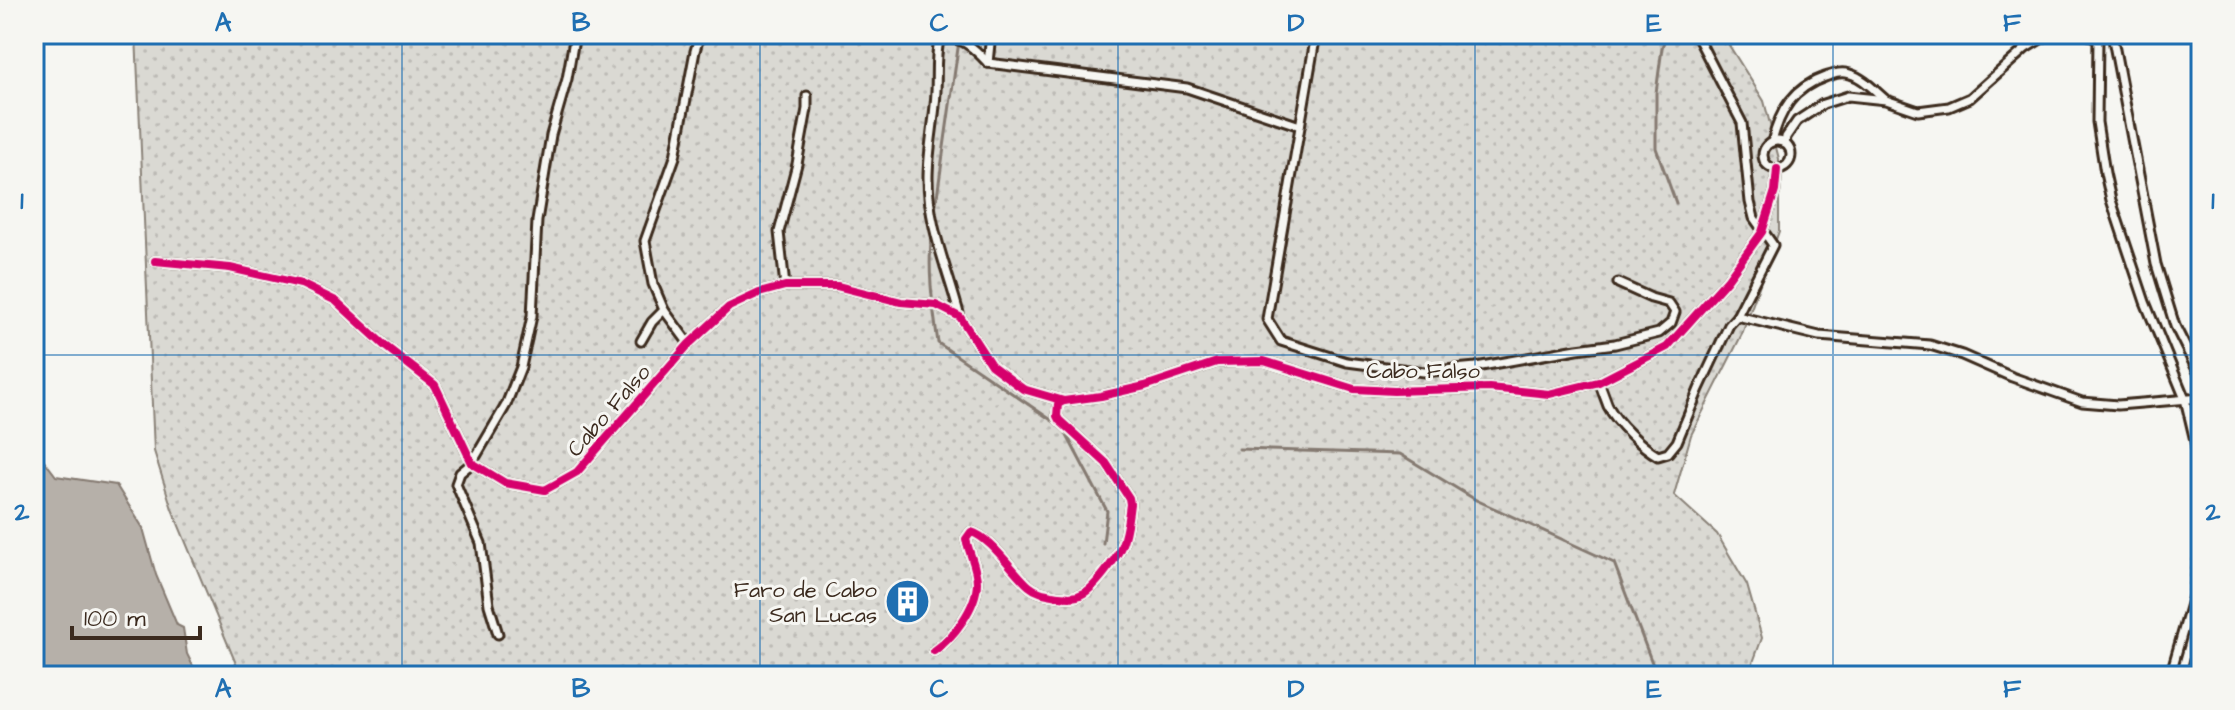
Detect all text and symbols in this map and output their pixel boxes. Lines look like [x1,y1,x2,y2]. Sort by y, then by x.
text: A [215,5,232,41]
text: B [572,5,591,41]
text: C [930,5,949,41]
text: D [1288,5,1305,41]
text: E [1646,5,1662,41]
text: F [2003,5,2022,41]
text: 1 [20,183,24,219]
text: 1 [2211,183,2215,219]
street label: Cabo Falso [1366,356,1480,387]
street label: Cabo Falso [560,357,659,464]
text: 2 [14,494,30,530]
text: 2 [2205,494,2221,530]
place label: Faro de Cabo San Lucas [734,575,878,631]
building icon: Faro de Cabo San Lucas [884,578,932,626]
scale bar [72,590,200,640]
text: 100 m [84,602,146,636]
text: A [215,671,232,707]
text: B [572,671,591,707]
text: C [930,671,949,707]
text: D [1288,671,1305,707]
text: E [1646,671,1662,707]
text: F [2003,671,2022,707]

